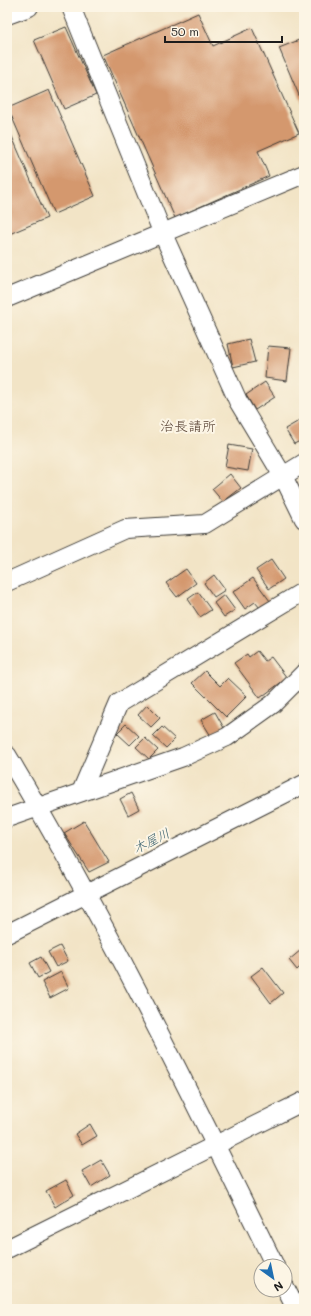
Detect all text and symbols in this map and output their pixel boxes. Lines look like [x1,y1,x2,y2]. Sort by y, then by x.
scale bar [165,18,282,44]
text: 50 m [171,23,199,39]
district label: 治長請所 [160,416,216,435]
water label: 木屋川 [130,824,172,856]
north arrow [253,1258,293,1298]
text: N [271,1278,286,1295]

